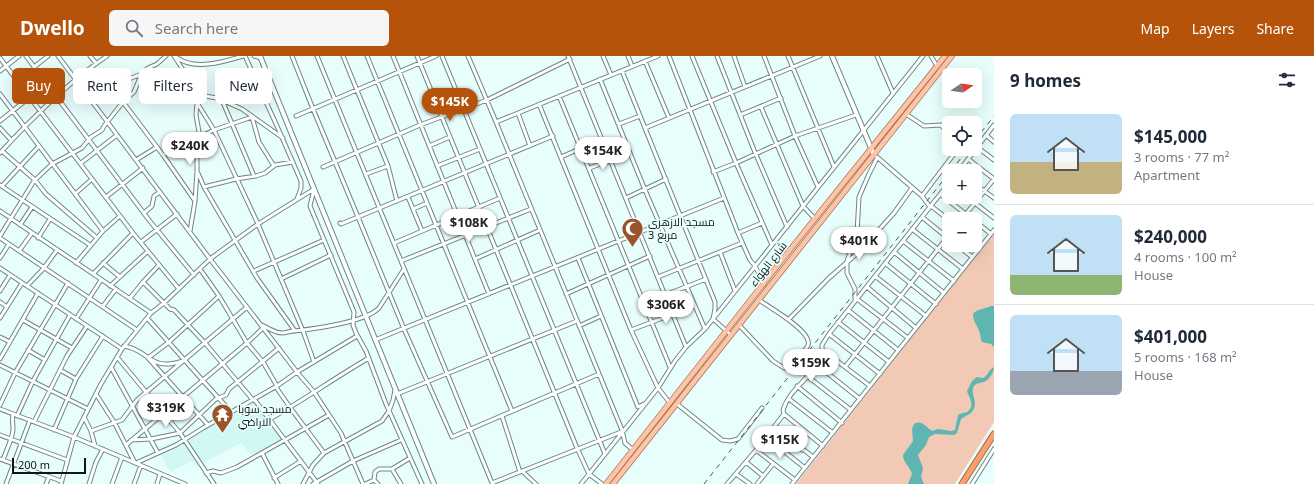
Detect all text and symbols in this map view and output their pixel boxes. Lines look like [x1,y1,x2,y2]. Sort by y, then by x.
search box [109,10,389,46]
text: Dwello [20,15,85,41]
icon: search [123,17,145,39]
text: Search here [155,18,238,38]
text: Map [1141,19,1170,38]
text: Layers [1192,19,1234,38]
text: Share [1256,19,1294,38]
chip: Buy [12,68,65,104]
chip: Rent [73,68,131,104]
chip: Filters [139,68,207,104]
chip: New [215,68,272,104]
north arrow [942,68,982,108]
map controls [942,68,982,252]
text: 9 homes [1010,69,1081,92]
icon: filters [1276,69,1298,91]
pin: $145K [422,88,478,122]
text: $145K [431,92,469,110]
button: locate [942,116,982,156]
text: $145,000 [1134,125,1207,148]
icon: home [1042,130,1090,178]
pin: $240K [162,132,218,166]
text: $240K [171,136,209,154]
pin: $154K [575,137,631,171]
text: $154K [584,141,622,159]
text: 3 rooms · 77 m² [1134,148,1229,166]
button: + [942,164,982,204]
text: Apartment [1134,166,1200,184]
pin: $108K [441,209,497,243]
button: − [942,212,982,252]
text: $108K [450,213,488,231]
place label: مسجد الازهري مربع 3 [648,214,715,243]
mosque icon: مسجد الازهري مربع 3 [620,215,646,248]
text: $240,000 [1134,225,1207,248]
pin: $401K [831,227,887,261]
text: $401K [840,231,878,249]
icon: home [1042,231,1090,279]
street label: شارع الهواء [745,238,791,290]
text: 4 rooms · 100 m² [1134,248,1237,266]
text: House [1134,266,1173,284]
pin: $306K [638,291,694,325]
text: $306K [647,295,685,313]
text: $401,000 [1134,325,1207,348]
icon: home [1042,331,1090,379]
text: 5 rooms · 168 m² [1134,348,1237,366]
pin: $159K [783,349,839,383]
text: $159K [792,353,830,371]
text: House [1134,366,1173,384]
pin: $319K [138,394,194,428]
text: $319K [147,398,185,416]
place label: مسجد سوبا الاراضي [238,401,292,430]
temple icon: مسجد سوبا الاراضي [210,402,236,435]
pin: $115K [752,426,808,460]
text: $115K [761,430,799,448]
scale bar [12,456,86,475]
text: 200 m [18,457,50,472]

